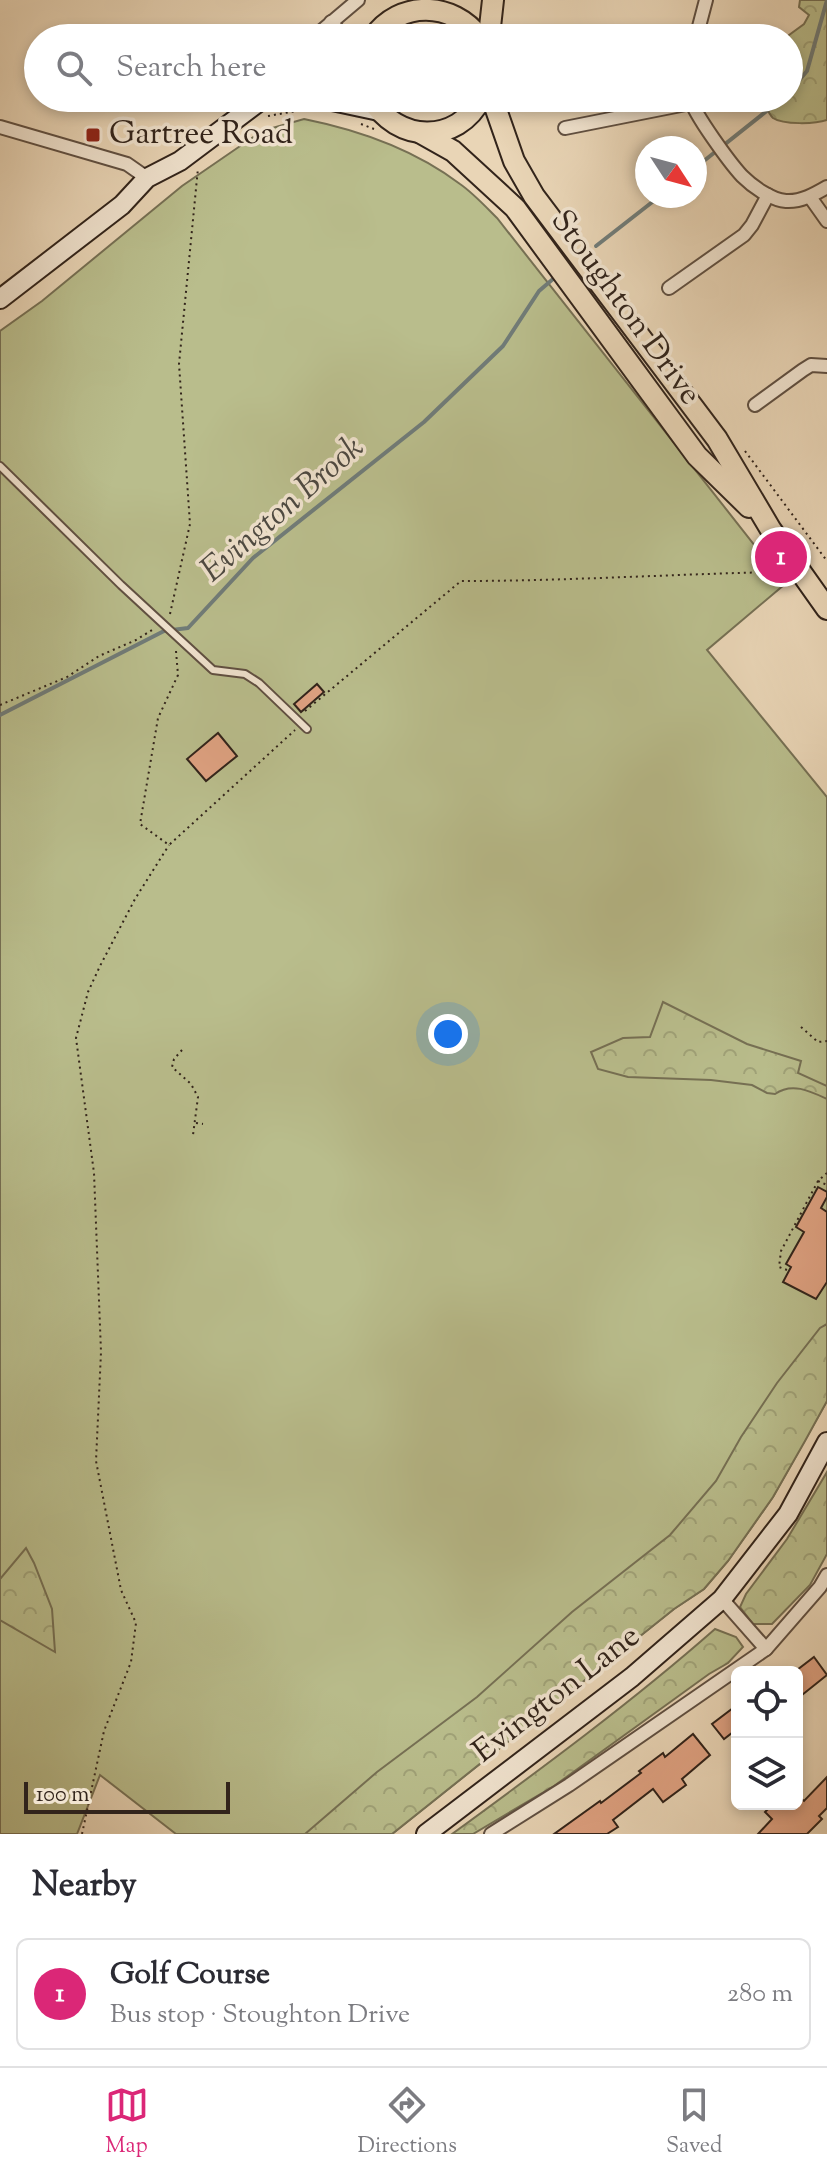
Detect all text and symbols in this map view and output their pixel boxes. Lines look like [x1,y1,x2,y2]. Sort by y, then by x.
search box [24,24,803,112]
icon: search [52,46,96,90]
text: Search here [116,47,266,90]
place label: Gartree Road [109,112,293,158]
marker: Gartree Road [84,126,102,144]
north arrow [635,136,707,208]
street label: Stoughton Drive [538,201,712,415]
water label: Evington Brook [190,425,376,595]
pin: 1 [755,527,807,587]
your location [428,1014,468,1054]
street label: Evington Lane [464,1615,650,1775]
map controls [731,1666,803,1810]
button: locate [731,1666,803,1738]
button: layers [731,1738,803,1810]
scale bar [24,1778,230,1814]
text: 100 m [36,1780,89,1812]
text: Nearby [32,1862,137,1911]
text: Golf Course [110,1954,270,1997]
text: 1 [56,1976,64,2013]
text: 280 m [727,1976,793,2013]
text: Bus stop · Stoughton Drive [110,1997,410,2034]
tab: Map [105,2083,149,2163]
tab: Directions [358,2083,457,2163]
tab: Saved [666,2083,722,2163]

